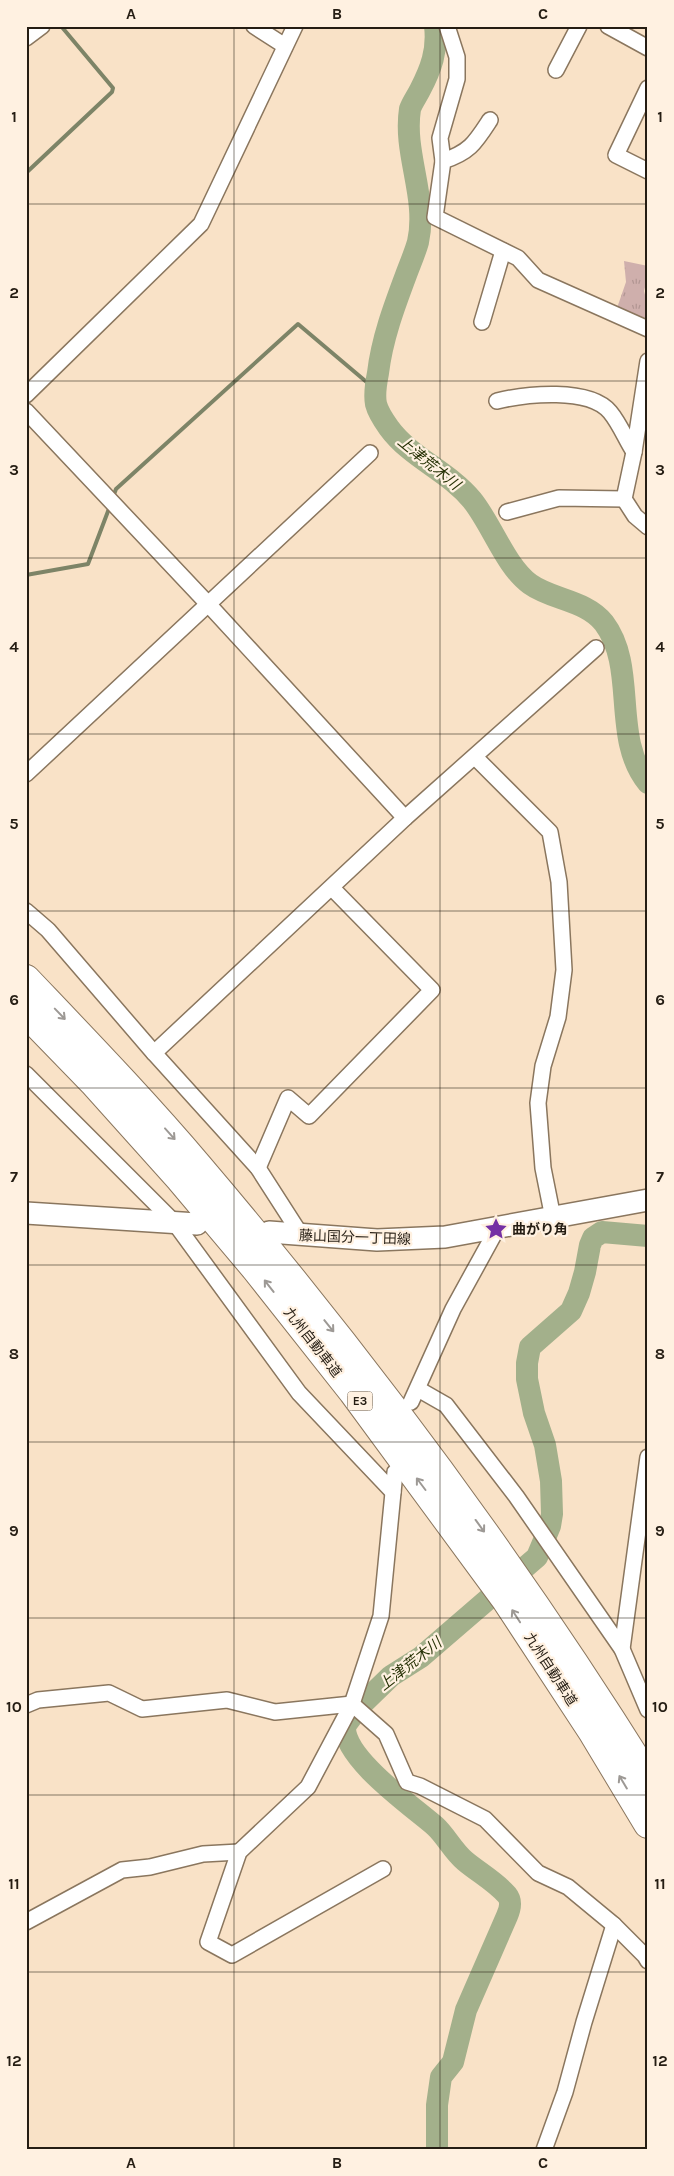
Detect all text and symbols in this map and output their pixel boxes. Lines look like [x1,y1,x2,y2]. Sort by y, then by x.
text: A [126,4,136,23]
text: B [332,4,342,23]
text: C [538,4,548,23]
text: 1 [11,107,17,126]
text: 1 [657,107,663,126]
text: 2 [9,283,19,302]
text: 2 [655,283,665,302]
water label: 上津荒木川 [394,432,465,495]
text: 3 [9,460,19,479]
text: 3 [655,460,665,479]
text: 4 [9,637,19,656]
text: 4 [655,637,665,656]
text: 5 [9,814,19,833]
text: 5 [655,814,665,833]
text: 6 [9,990,19,1009]
text: 6 [655,990,665,1009]
one-way arrow [54,1008,66,1021]
one-way arrow [164,1128,175,1141]
text: 7 [10,1167,18,1186]
text: 7 [656,1167,664,1186]
place icon: 曲がり角 [483,1216,509,1242]
place label: 曲がり角 [512,1221,568,1238]
street label: 藤山国分一丁田線 [299,1227,411,1248]
one-way arrow [263,1280,274,1293]
street label: 九州自動車道 [280,1304,345,1381]
one-way arrow [324,1319,335,1332]
text: 8 [9,1344,19,1363]
text: 8 [655,1344,665,1363]
road number: E3 [348,1392,372,1410]
one-way arrow [416,1478,427,1491]
one-way arrow [475,1519,485,1533]
text: 9 [9,1521,19,1540]
text: 9 [655,1521,665,1540]
one-way arrow [511,1609,521,1623]
street label: 九州自動車道 [521,1629,581,1709]
water label: 上津荒木川 [375,1633,447,1694]
text: 10 [6,1697,22,1716]
text: 10 [652,1697,668,1716]
one-way arrow [617,1776,627,1790]
text: 11 [8,1874,20,1893]
text: 11 [654,1874,666,1893]
text: 12 [6,2051,22,2070]
text: 12 [652,2051,668,2070]
text: A [126,2153,136,2172]
text: B [332,2153,342,2172]
text: C [538,2153,548,2172]

